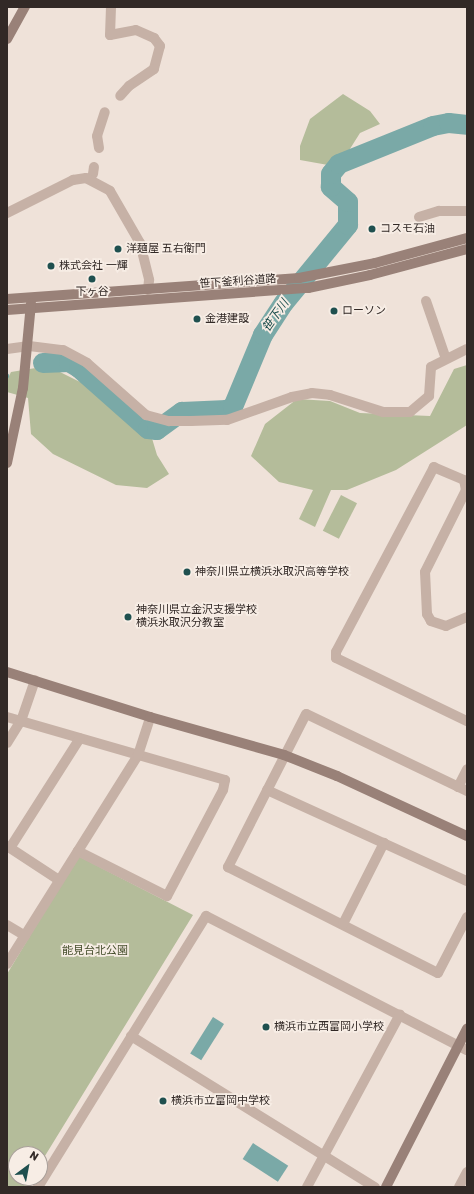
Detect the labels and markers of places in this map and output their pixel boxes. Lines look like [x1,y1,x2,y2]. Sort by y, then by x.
place label: コスモ石油 [380,222,435,236]
marker: コスモ石油 [367,224,377,234]
place label: 洋麺屋 五右衛門 [126,242,206,256]
marker: 洋麺屋 五右衛門 [113,244,123,254]
place label: 株式会社 一輝 [59,259,128,273]
marker: 株式会社 一輝 [46,261,56,271]
marker: 下ヶ谷 [87,274,97,284]
place label: 下ヶ谷 [76,285,108,299]
place label: ローソン [342,304,386,318]
marker: ローソン [329,306,339,316]
place label: 金港建設 [205,312,249,326]
marker: 金港建設 [192,314,202,324]
place label: 神奈川県立横浜氷取沢高等学校 [195,565,349,579]
marker: 神奈川県立横浜氷取沢高等学校 [182,567,192,577]
place label: 神奈川県立金沢支援学校 横浜氷取沢分教室 [136,604,257,630]
marker: 神奈川県立金沢支援学校 横浜氷取沢分教室 [123,612,133,622]
place label: 横浜市立西富岡小学校 [274,1020,384,1034]
marker: 横浜市立西富岡小学校 [261,1022,271,1032]
place label: 横浜市立富岡中学校 [171,1094,270,1108]
marker: 横浜市立富岡中学校 [158,1096,168,1106]

